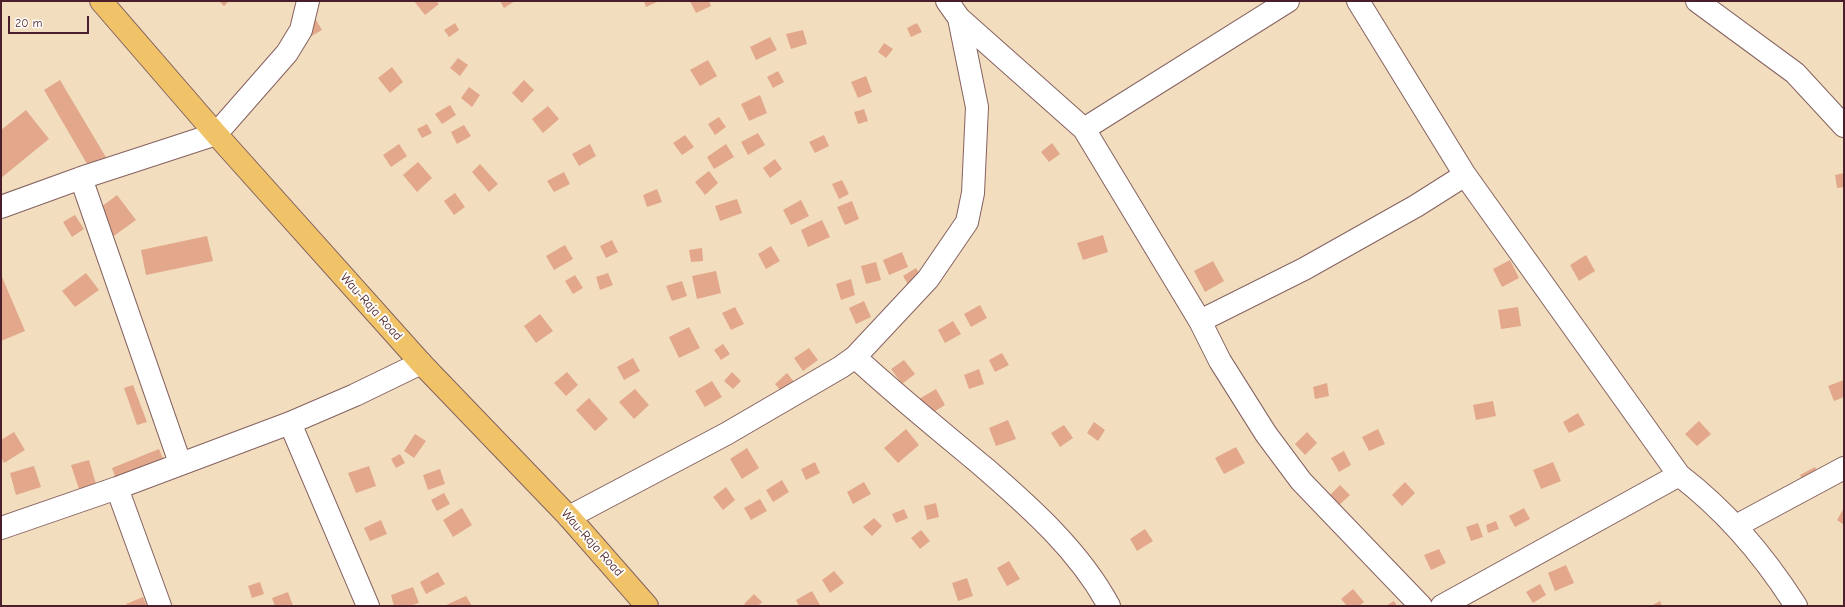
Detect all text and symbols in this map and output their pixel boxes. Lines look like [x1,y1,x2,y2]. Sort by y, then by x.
scale bar [10,8,91,34]
text: 20 m [15,16,43,30]
street label: Wau-Raja Road [337,270,405,344]
street label: Wau-Raja Road [558,506,626,580]

